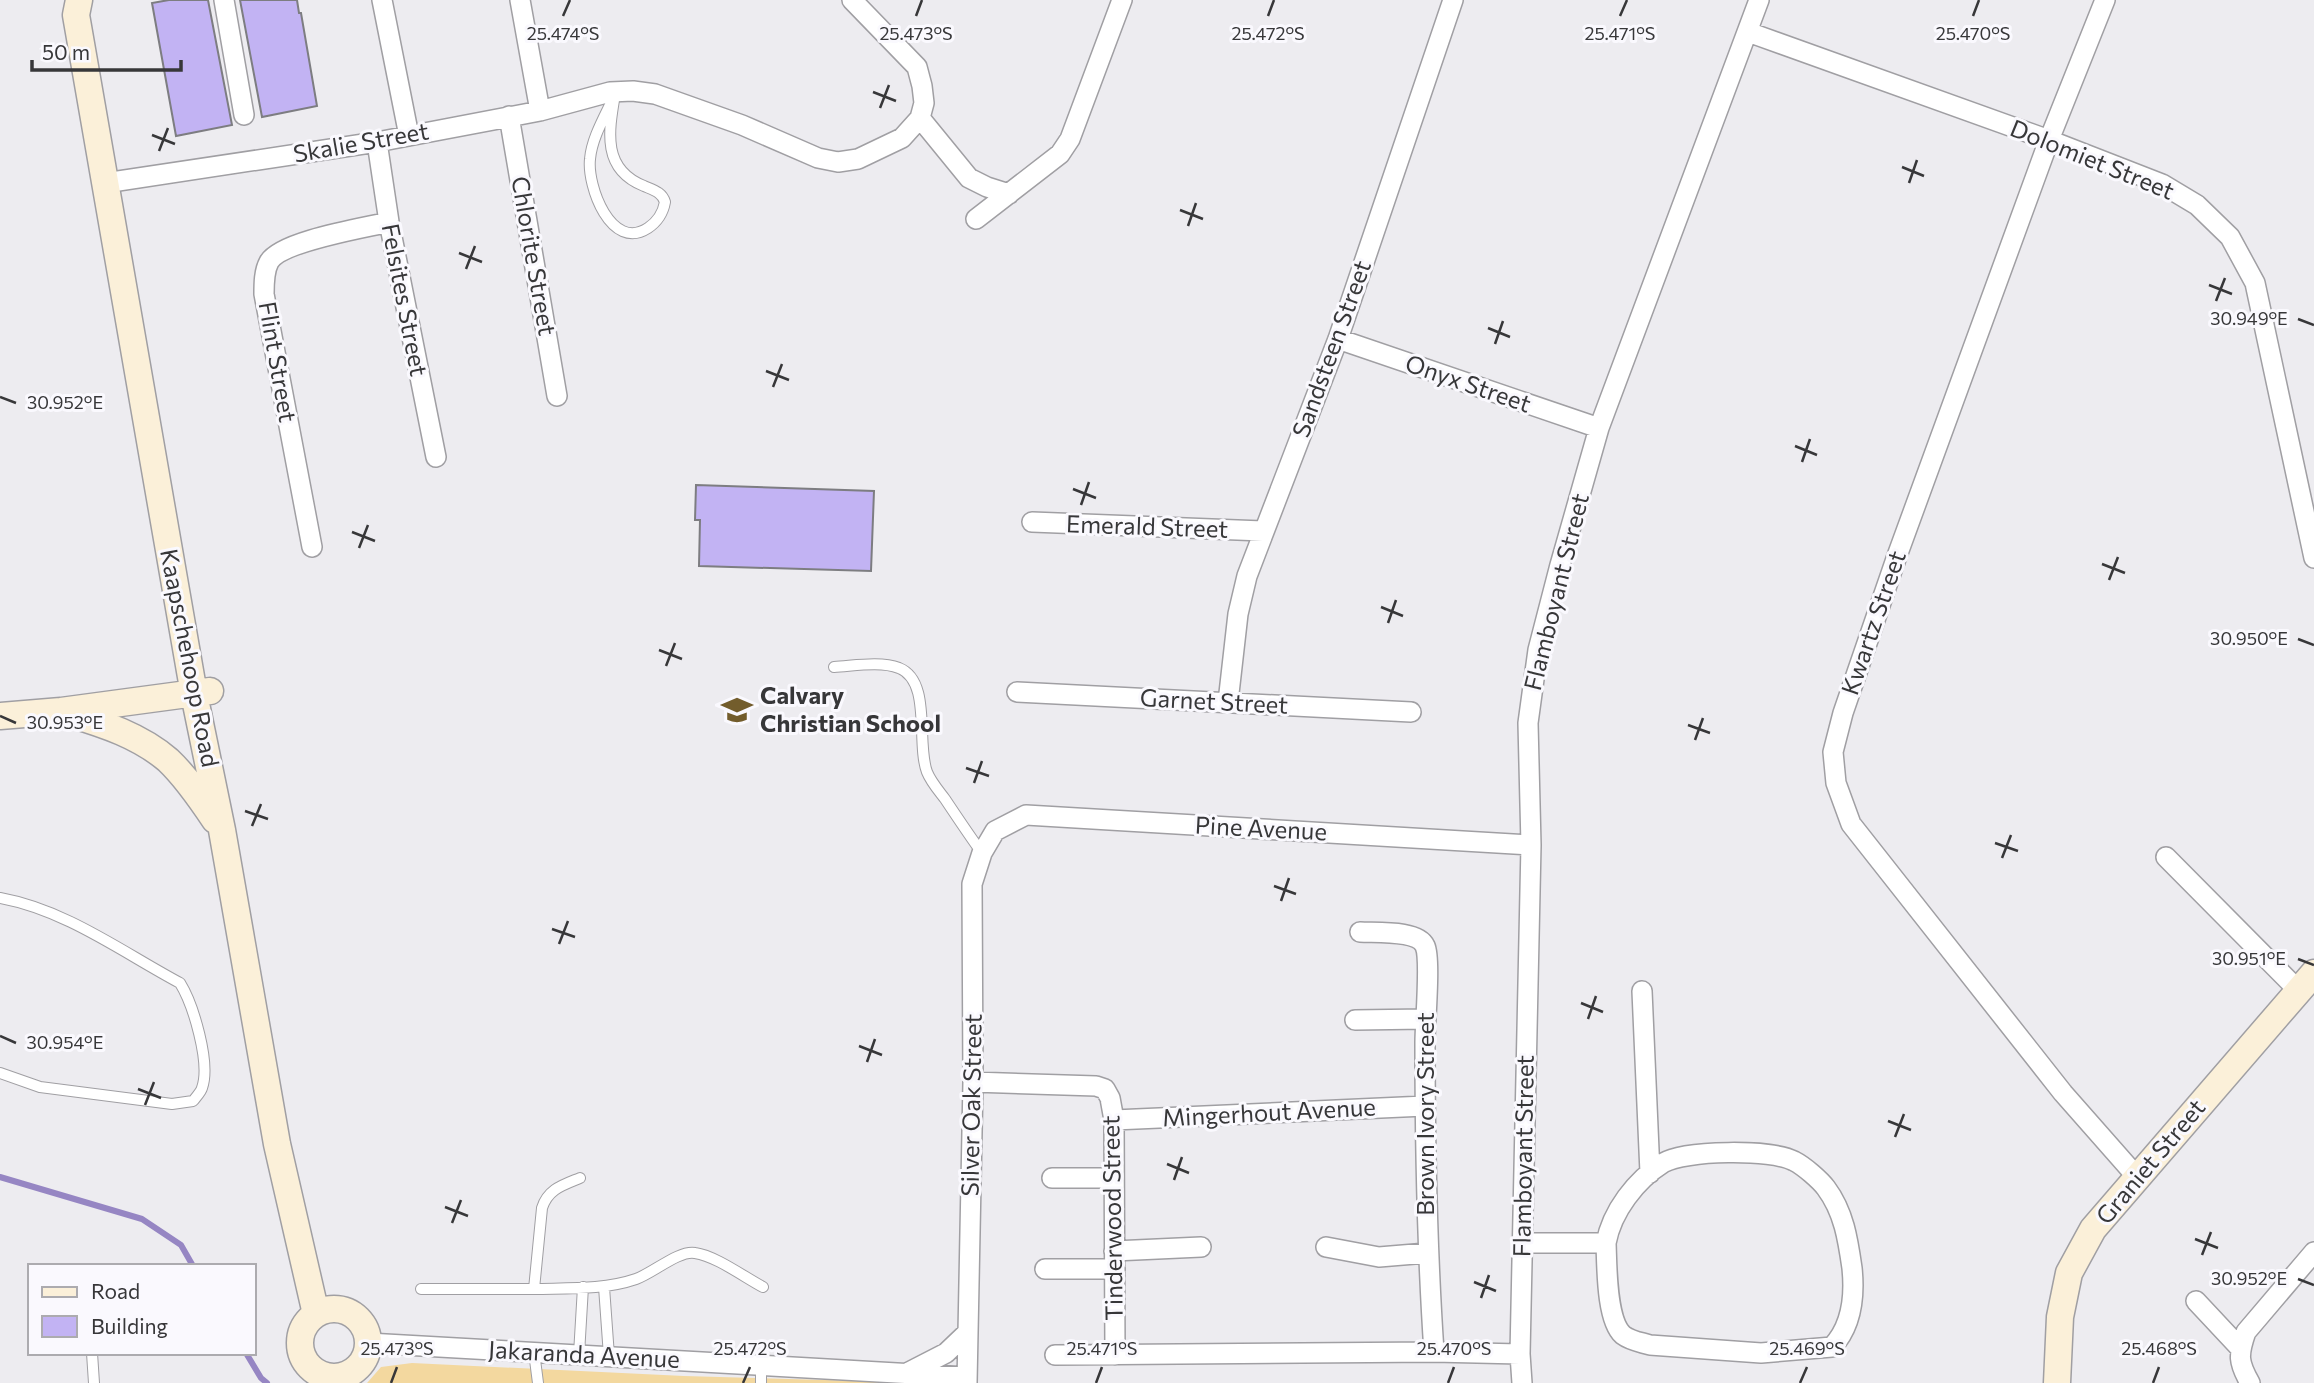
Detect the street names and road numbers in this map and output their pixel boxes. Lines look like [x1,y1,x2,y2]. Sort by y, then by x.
street label: Dolomiet Street [2006,113,2179,205]
street label: Skalie Street [291,115,431,168]
street label: Chlorite Street [506,174,563,338]
street label: Felsites Street [376,221,435,379]
street label: Sandsteen Street [1285,256,1376,441]
street label: Flint Street [254,299,303,425]
street label: Onyx Street [1402,348,1535,418]
street label: Flamboyant Street [1517,490,1594,693]
street label: Emerald Street [1066,508,1229,543]
street label: Kaapschehoop Road [155,546,226,769]
street label: Kwartz Street [1834,546,1911,698]
street label: Garnet Street [1139,682,1289,719]
street label: Pine Avenue [1194,810,1328,845]
street label: Brown Ivory Street [1410,1012,1439,1216]
street label: Silver Oak Street [954,1013,987,1197]
street label: Flamboyant Street [1506,1054,1539,1257]
street label: Mingerhout Avenue [1161,1091,1376,1132]
street label: Graniet Street [2089,1093,2211,1229]
street label: Tinderwood Street [1095,1115,1128,1321]
street label: Jakaranda Avenue [488,1334,681,1373]

